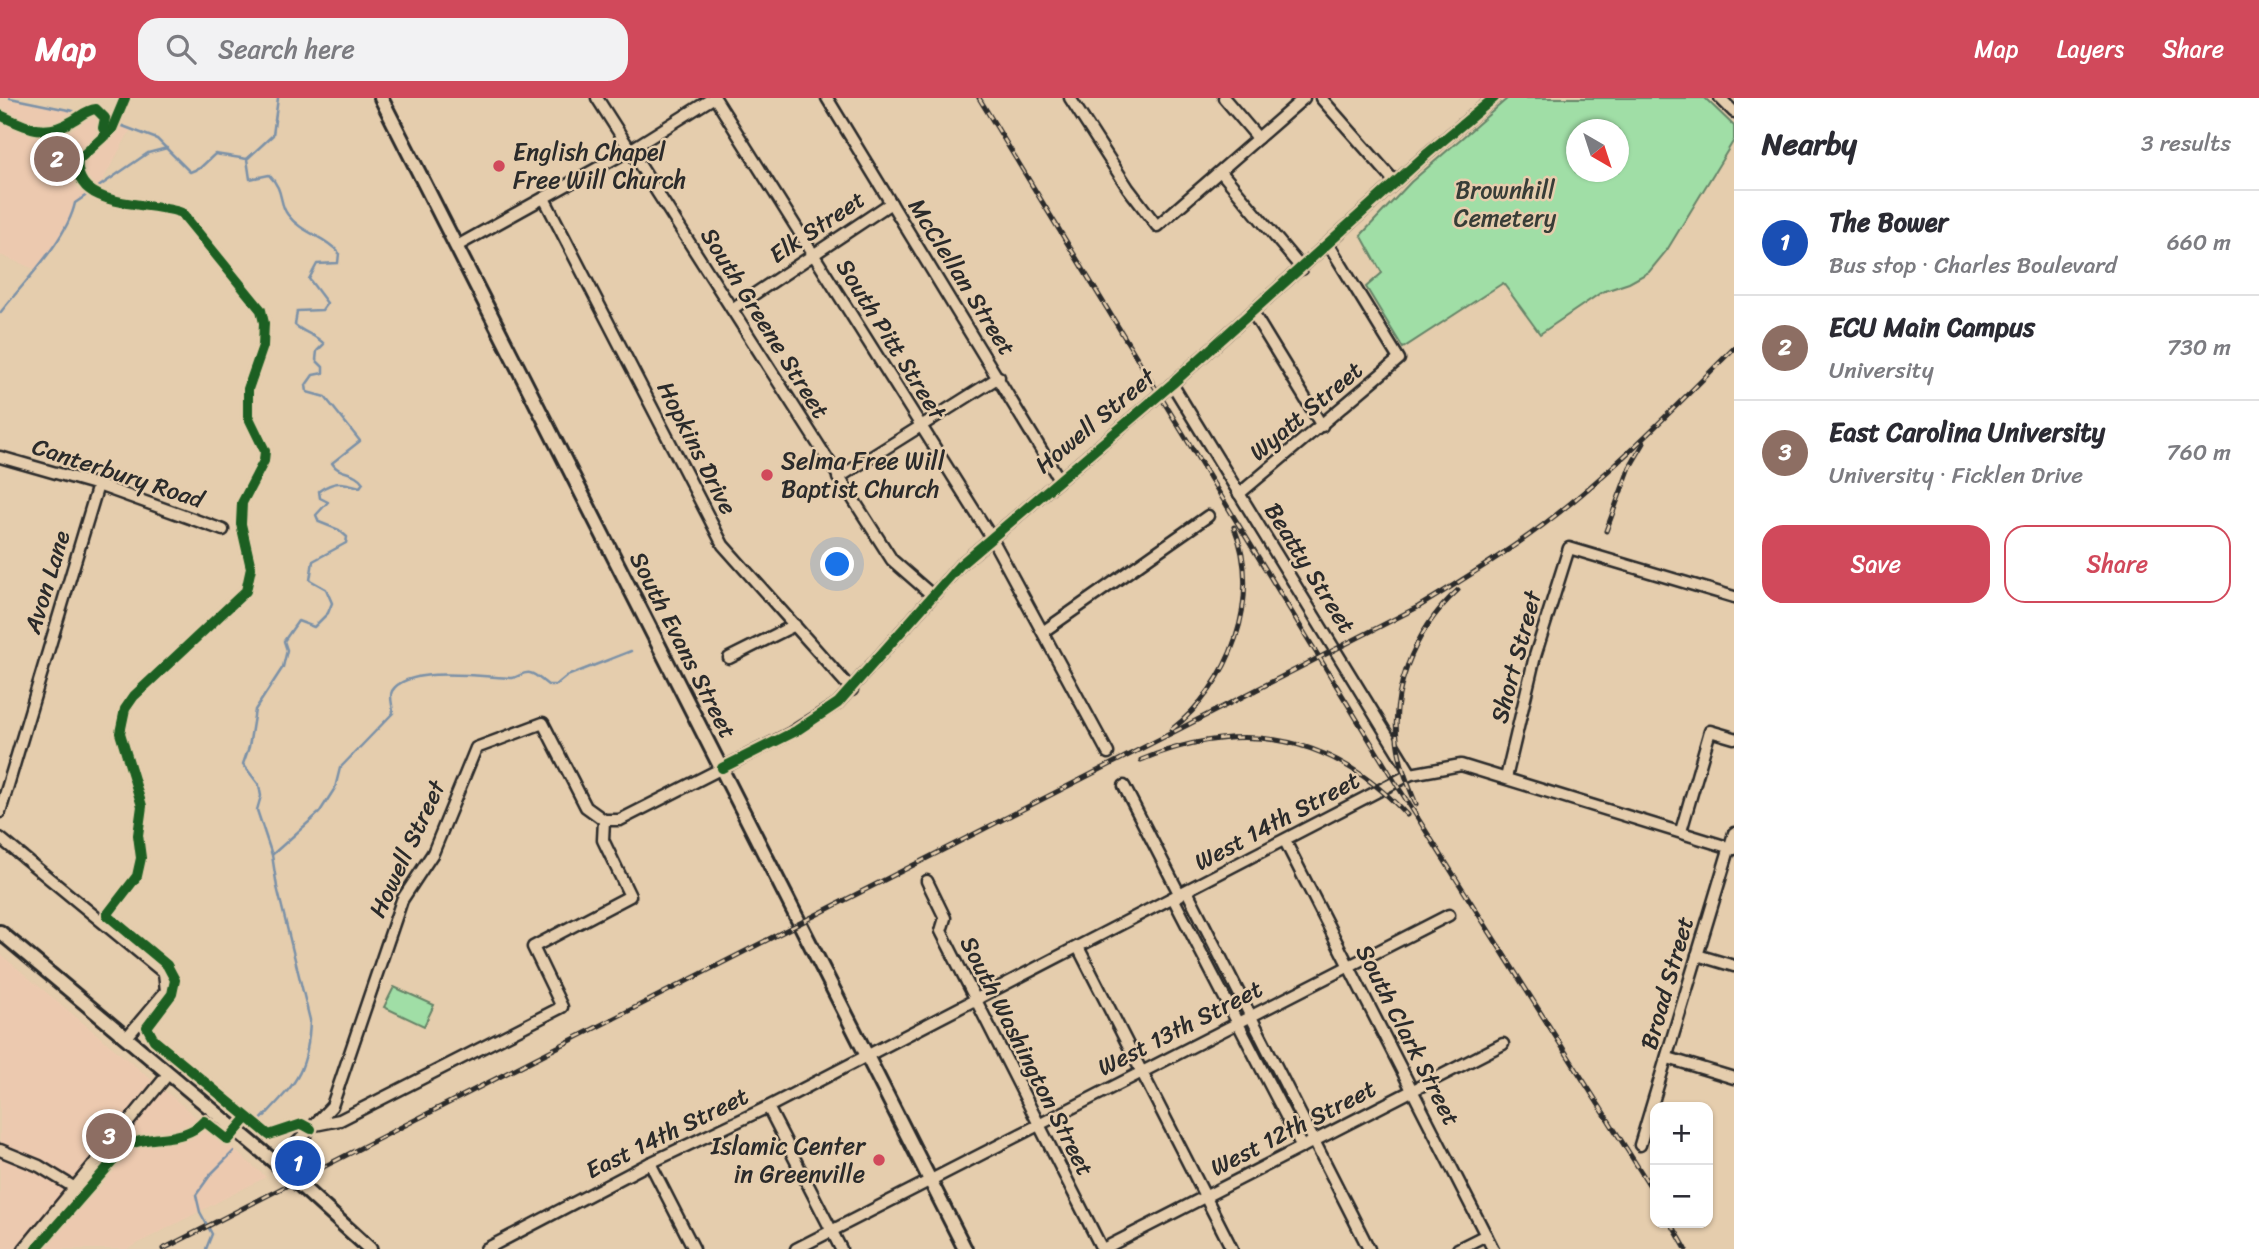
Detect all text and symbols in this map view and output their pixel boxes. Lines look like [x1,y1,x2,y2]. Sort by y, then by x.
search box [138,18,628,81]
text: Map [35,20,96,78]
text: Search here [218,26,355,72]
text: Map [1974,28,2019,70]
text: Layers [2057,28,2124,70]
text: Share [2162,28,2224,70]
icon: search [162,30,200,68]
text: Nearby [1762,117,1857,171]
north arrow [1566,119,1629,182]
text: 3 results [2141,123,2231,164]
place label: English Chapel Free Will Church [513,131,686,201]
pin: 2 [34,133,80,185]
marker: English Chapel Free Will Church [491,158,507,174]
park label: Brownhill Cemetery [1454,169,1557,239]
street label: Elk Street [760,179,874,275]
street label: McClellan Street [897,190,1027,364]
text: The Bower [1829,199,1948,245]
street label: South Greene Street [689,219,841,427]
text: 1 [1780,222,1790,263]
text: 660 m [2167,222,2231,263]
text: Bus stop · Charles Boulevard [1829,245,2117,286]
street label: South Pitt Street [825,250,958,429]
text: ECU Main Campus [1829,304,2035,350]
text: 2 [1778,327,1792,368]
text: 730 m [2167,327,2231,368]
street label: Wyatt Street [1239,350,1373,472]
text: University [1829,350,1934,391]
street label: Howell Street [1025,357,1166,485]
street label: Hopkins Drive [645,373,749,523]
text: East Carolina University [1829,409,2105,455]
street label: Canterbury Road [27,425,212,521]
text: 3 [1779,432,1791,473]
text: 760 m [2167,432,2231,473]
place label: Selma Free Will Baptist Church [781,440,946,510]
text: University · Ficklen Drive [1829,455,2083,496]
marker: Selma Free Will Baptist Church [759,467,775,483]
street label: Beatty Street [1253,494,1367,642]
street label: Avon Lane [11,525,83,640]
button: Save [1762,525,1990,603]
button: Share [2004,525,2231,603]
street label: South Evans Street [618,544,748,746]
your location [820,547,854,581]
street label: Short Street [1478,585,1554,728]
street label: West 14th Street [1186,760,1368,882]
street label: Howell Street [357,772,458,925]
street label: Broad Street [1628,911,1706,1055]
street label: South Washington Street [948,928,1106,1184]
street label: South Clark Street [1344,937,1472,1133]
street label: West 13th Street [1090,968,1270,1088]
street label: West 12th Street [1202,1068,1384,1188]
street label: East 14th Street [578,1075,756,1191]
map controls [1650,1102,1713,1228]
button: + [1650,1102,1713,1165]
pin: 3 [86,1110,132,1162]
place label: Islamic Center in Greenville [710,1125,867,1195]
pin: 1 [275,1137,321,1189]
marker: Islamic Center in Greenville [871,1152,887,1168]
button: − [1650,1165,1713,1228]

